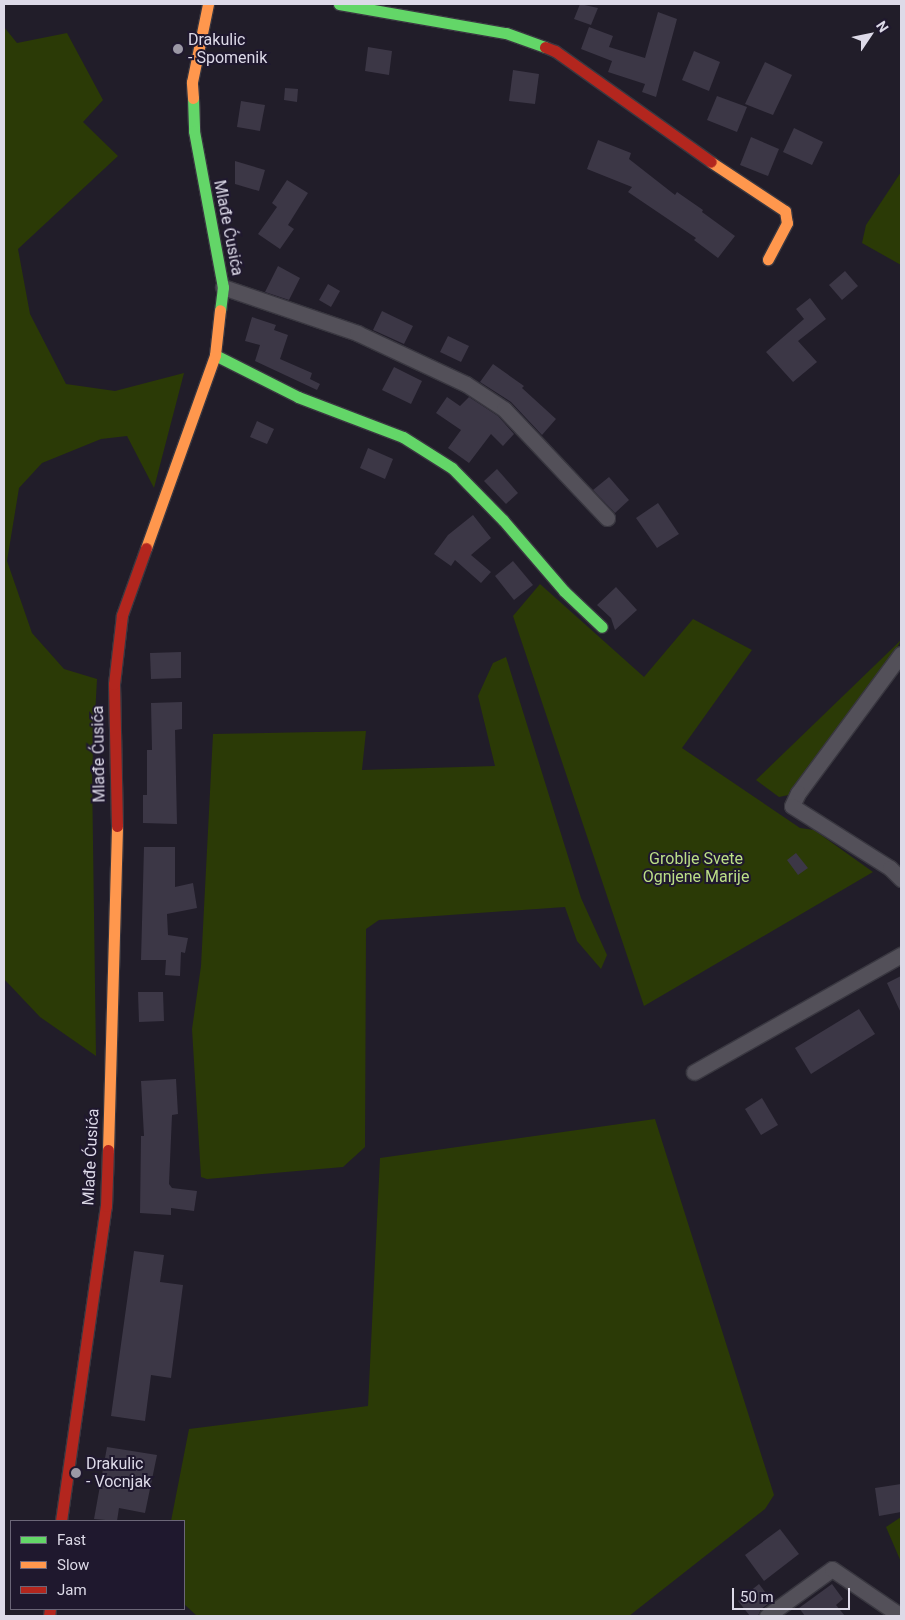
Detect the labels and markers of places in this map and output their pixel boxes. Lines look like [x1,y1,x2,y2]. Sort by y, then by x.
place label: Drakulic - Spomenik [188,30,267,68]
marker: Drakulic - Spomenik [172,43,184,55]
place label: Drakulic - Vocnjak [86,1454,151,1492]
marker: Drakulic - Vocnjak [70,1467,82,1479]

